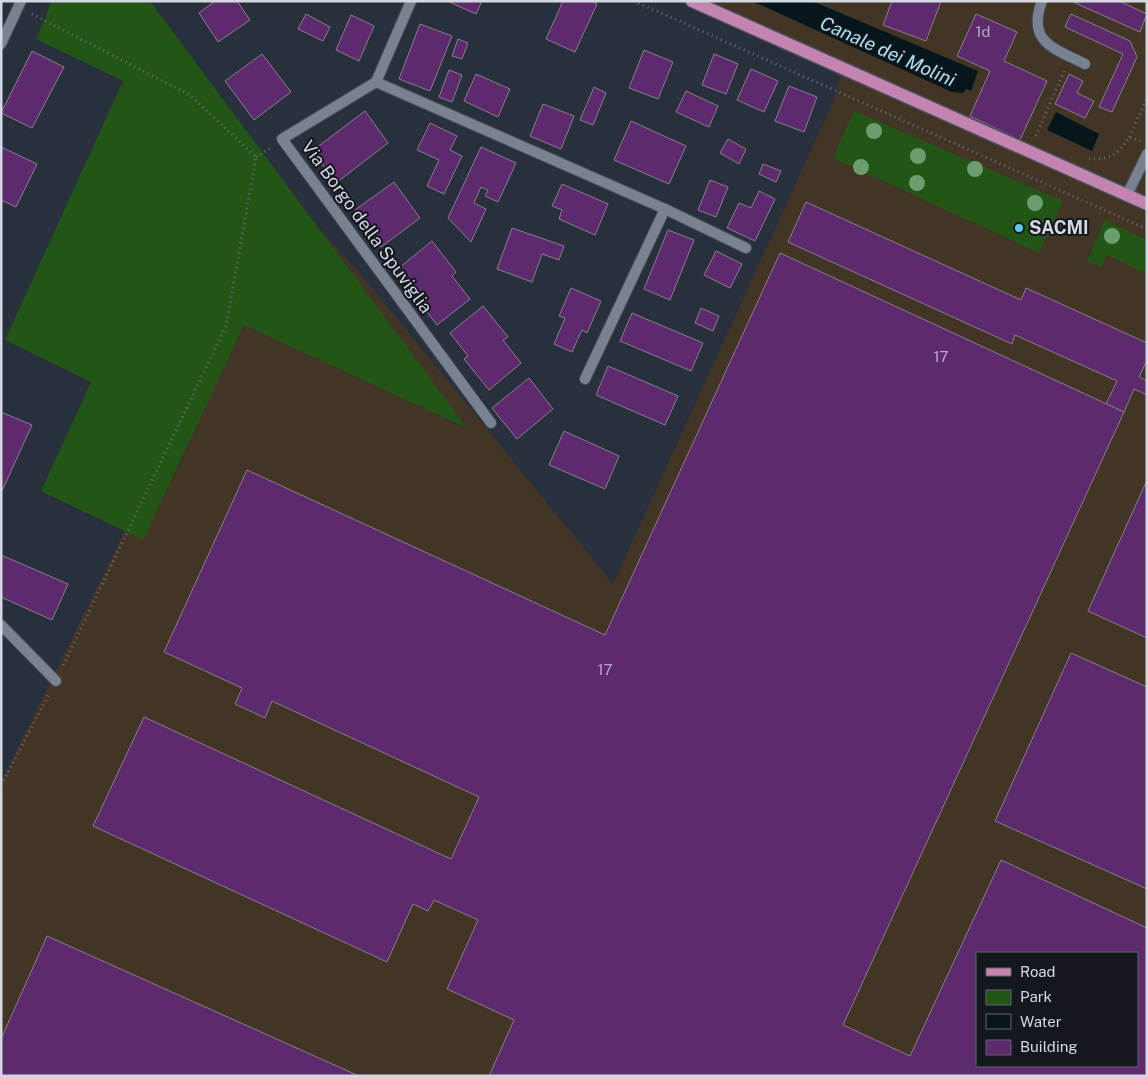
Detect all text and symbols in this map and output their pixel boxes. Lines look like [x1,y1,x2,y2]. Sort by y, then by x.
water label: Canale dei Molini [817,11,959,91]
house number: 1d [975,23,991,40]
street label: Via Borgo della Spuviglia [298,136,437,317]
place label: SACMI [1029,217,1089,238]
marker: SACMI [1013,222,1025,234]
house number: 17 [933,348,949,365]
house number: 17 [597,661,613,678]
legend [976,952,1138,1067]
text: Road [1020,963,1056,980]
text: Park [1020,988,1052,1005]
text: Water [1020,1013,1062,1030]
text: Building [1020,1038,1078,1055]

